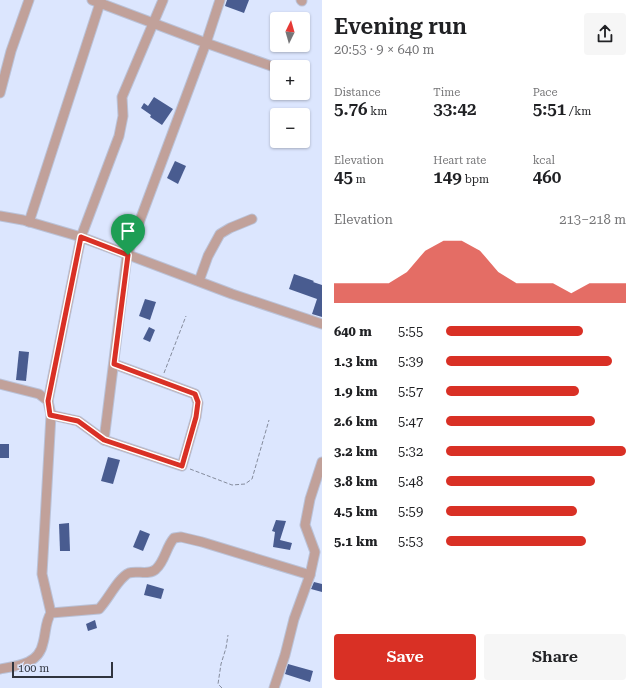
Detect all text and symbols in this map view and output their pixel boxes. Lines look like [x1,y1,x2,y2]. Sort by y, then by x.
north arrow [270,12,310,52]
map controls [270,12,310,148]
button: share [584,13,626,55]
text: Evening run [334,14,467,39]
text: 20:53 · 9 × 640 m [334,42,434,57]
button: + [270,60,310,100]
text: Distance [334,86,381,99]
text: Time [433,86,460,99]
text: Pace [533,86,557,99]
text: 5.76 [334,99,368,119]
text: 33:42 [433,99,476,119]
text: 5:51 [533,99,566,119]
text: km [368,105,387,118]
text: /km [566,105,591,118]
button: − [270,108,310,148]
text: Elevation [334,154,384,167]
text: Heart rate [433,154,486,167]
text: kcal [533,154,555,167]
text: 45 [334,167,353,187]
text: 149 [433,167,462,187]
text: 460 [533,167,561,187]
text: m [353,173,366,186]
text: bpm [462,173,489,186]
text: Elevation [334,212,393,227]
text: 213–218 m [559,212,626,227]
pin [111,214,145,255]
icon: arrive [117,220,139,242]
text: 640 m [334,324,372,339]
text: 5:55 [398,324,423,339]
text: 1.3 km [334,354,377,369]
text: 5:39 [398,354,423,369]
text: 1.9 km [334,384,377,399]
text: 5:57 [398,384,423,399]
text: 2.6 km [334,414,377,429]
text: 5:47 [398,414,423,429]
text: 3.2 km [334,444,377,459]
text: 5:32 [398,444,423,459]
text: 3.8 km [334,474,377,489]
text: 5:48 [398,474,423,489]
text: 4.5 km [334,504,377,519]
text: 5:59 [398,504,423,519]
text: 5.1 km [334,534,377,549]
text: 5:53 [398,534,423,549]
button: Save [334,634,476,680]
button: Share [484,634,626,680]
scale bar [12,660,113,679]
text: 100 m [18,662,49,675]

